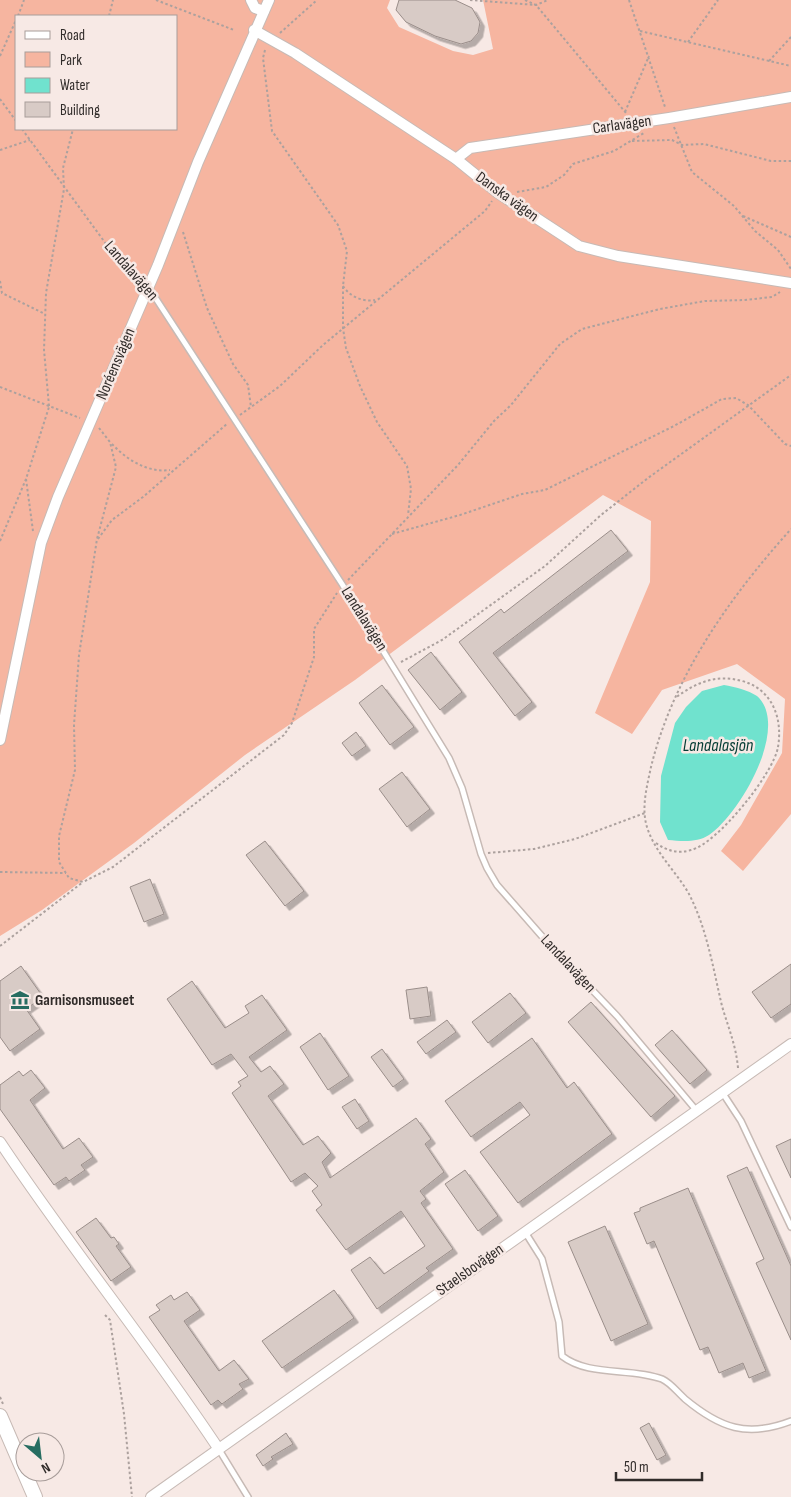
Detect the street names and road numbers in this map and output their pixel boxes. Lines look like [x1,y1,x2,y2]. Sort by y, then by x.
street label: Carlavägen [591,111,653,139]
street label: Danska vägen [472,168,542,226]
street label: Landalavägen [100,237,162,305]
street label: Noréensvägen [92,325,140,403]
street label: Landalavägen [337,583,391,655]
street label: Landalavägen [536,931,600,997]
street label: Staelsbovägen [433,1240,507,1300]

